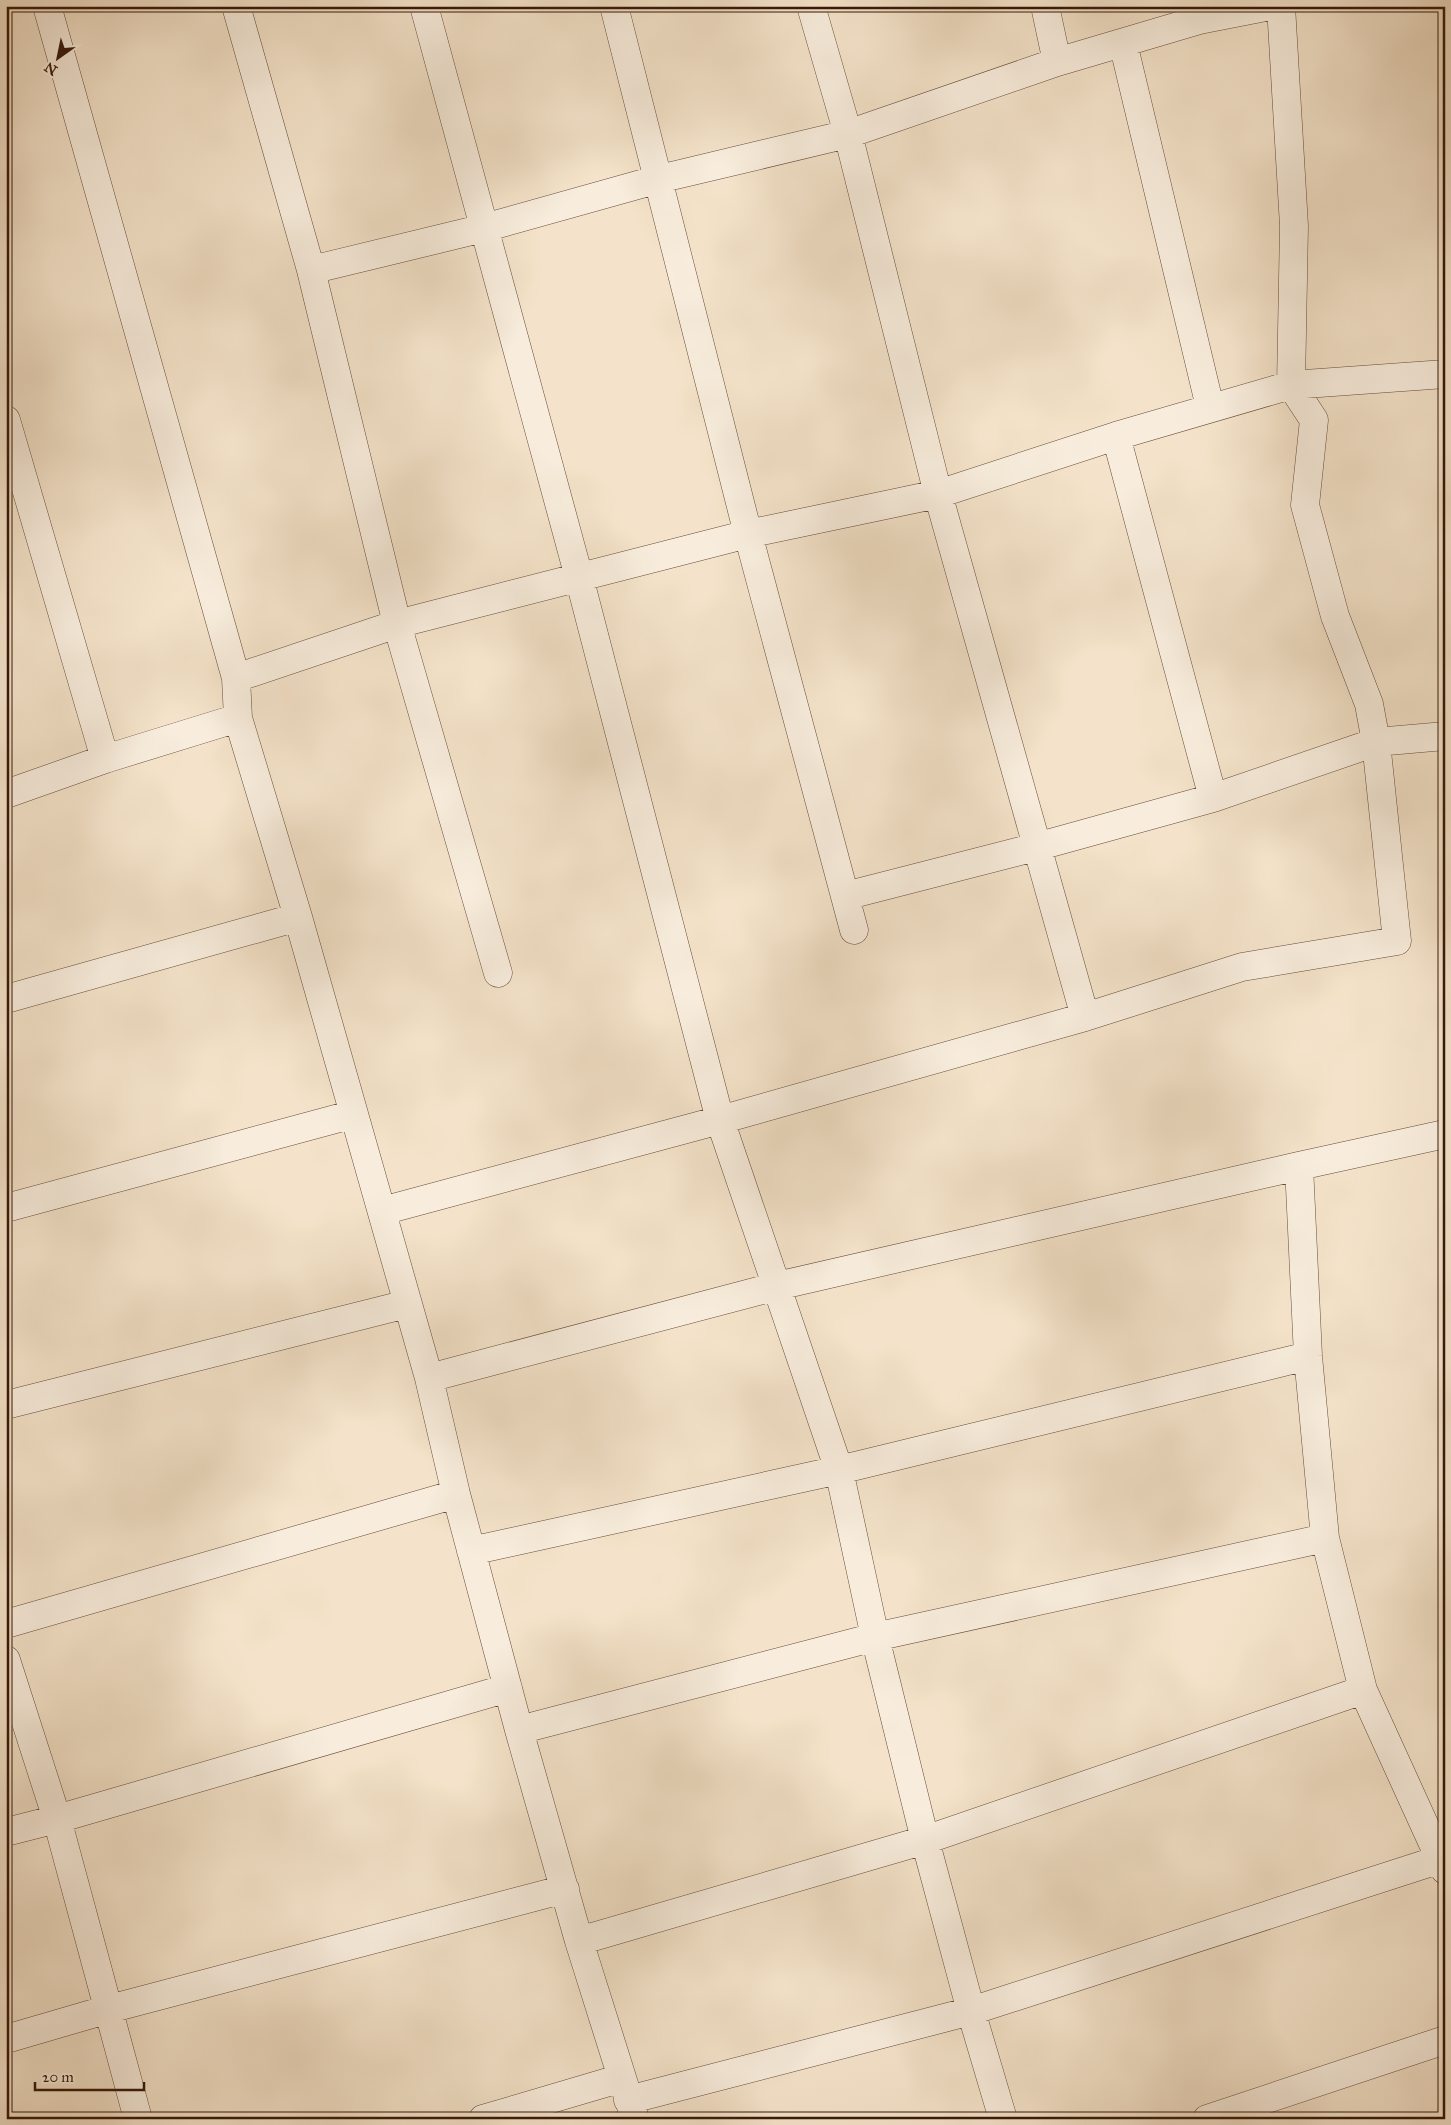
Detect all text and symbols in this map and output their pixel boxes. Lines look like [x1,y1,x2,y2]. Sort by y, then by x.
north arrow [32,32,82,82]
text: N [41,58,61,79]
scale bar [35,2060,144,2092]
text: 20 m [42,2068,74,2086]

